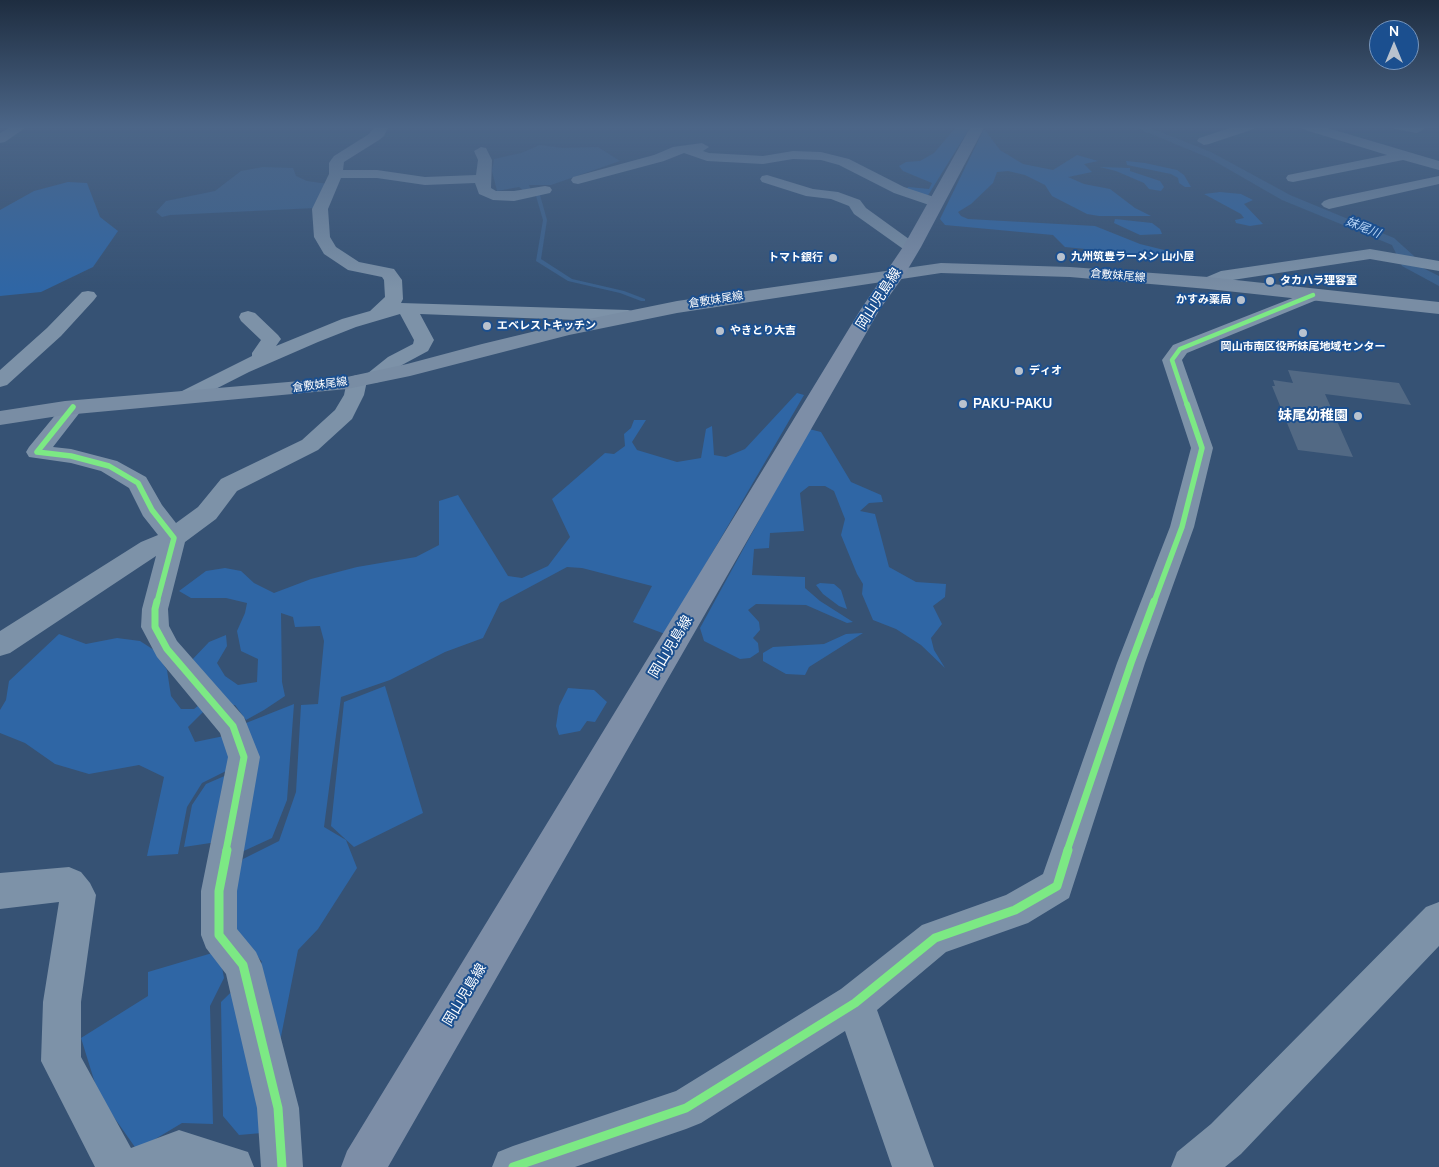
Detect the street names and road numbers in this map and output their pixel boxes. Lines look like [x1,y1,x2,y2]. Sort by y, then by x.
street label: 岡山児島線 [853,265,905,333]
street label: 倉敷妹尾線 [1090,267,1146,285]
street label: 倉敷妹尾線 [688,289,744,311]
street label: 倉敷妹尾線 [292,375,348,395]
street label: 岡山児島線 [646,613,696,681]
street label: 岡山児島線 [440,961,490,1029]

